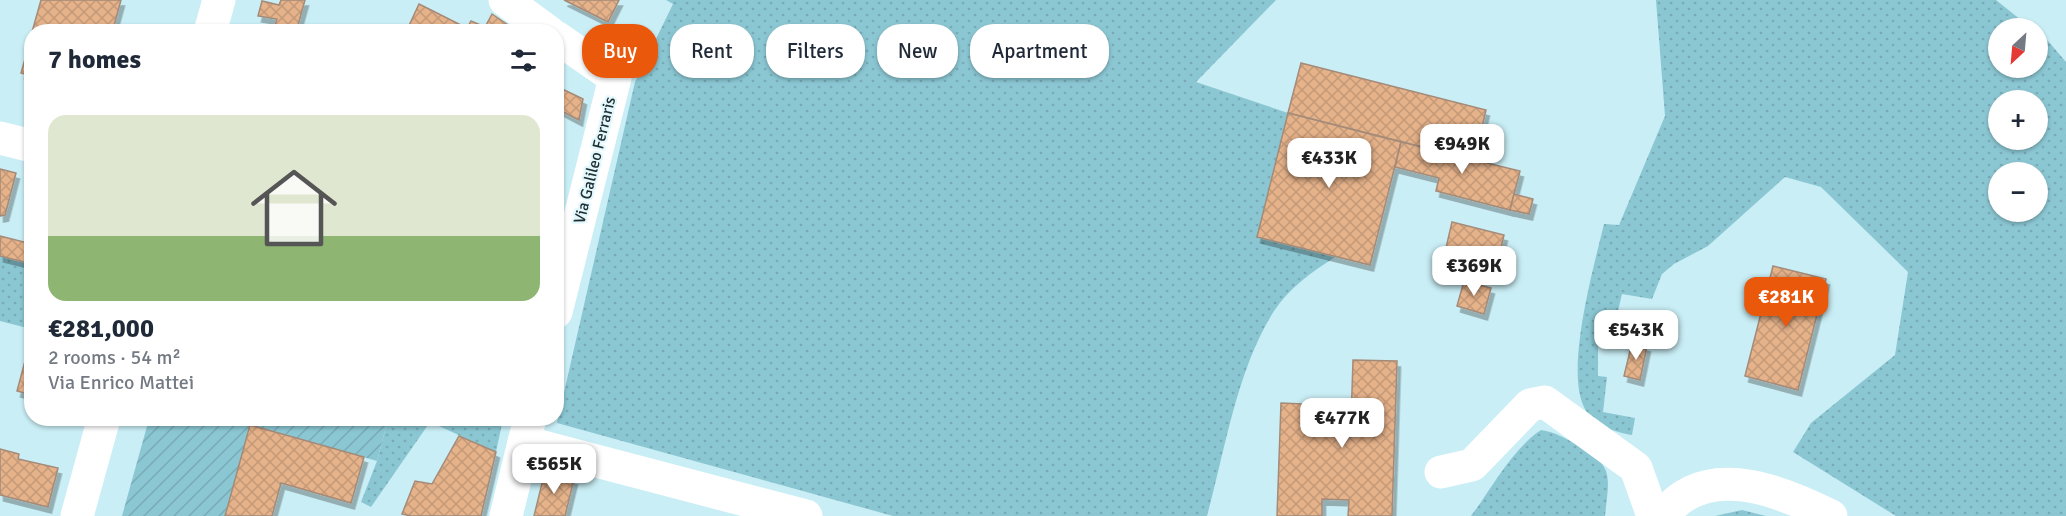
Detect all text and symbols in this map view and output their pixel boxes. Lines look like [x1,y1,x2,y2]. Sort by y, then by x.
north arrow [1988,18,2048,78]
map controls [1988,18,2048,222]
chip: Buy [582,24,658,78]
chip: Rent [670,24,754,78]
chip: Filters [766,24,865,78]
chip: New [877,24,958,78]
chip: Apartment [970,24,1109,78]
text: 7 homes [48,44,141,76]
icon: filters [507,44,540,77]
button: + [1988,90,2048,150]
street label: Via Galileo Ferraris [570,95,620,226]
pin: €949K [1420,124,1504,175]
text: €949K [1434,131,1490,156]
pin: €433K [1287,138,1371,189]
text: €433K [1301,145,1357,170]
icon: home [240,154,348,262]
button: − [1988,162,2048,222]
pin: €369K [1432,246,1516,297]
text: €369K [1446,253,1502,278]
pin: €281K [1744,277,1828,328]
text: €281K [1758,284,1814,309]
pin: €543K [1594,310,1678,361]
text: €281,000 [48,313,154,345]
text: €543K [1608,317,1664,342]
text: 2 rooms · 54 m² [48,345,181,370]
text: Via Enrico Mattei [48,370,194,395]
pin: €477K [1300,398,1384,449]
text: €477K [1314,405,1370,430]
pin: €565K [512,444,596,495]
text: €565K [526,451,582,476]

